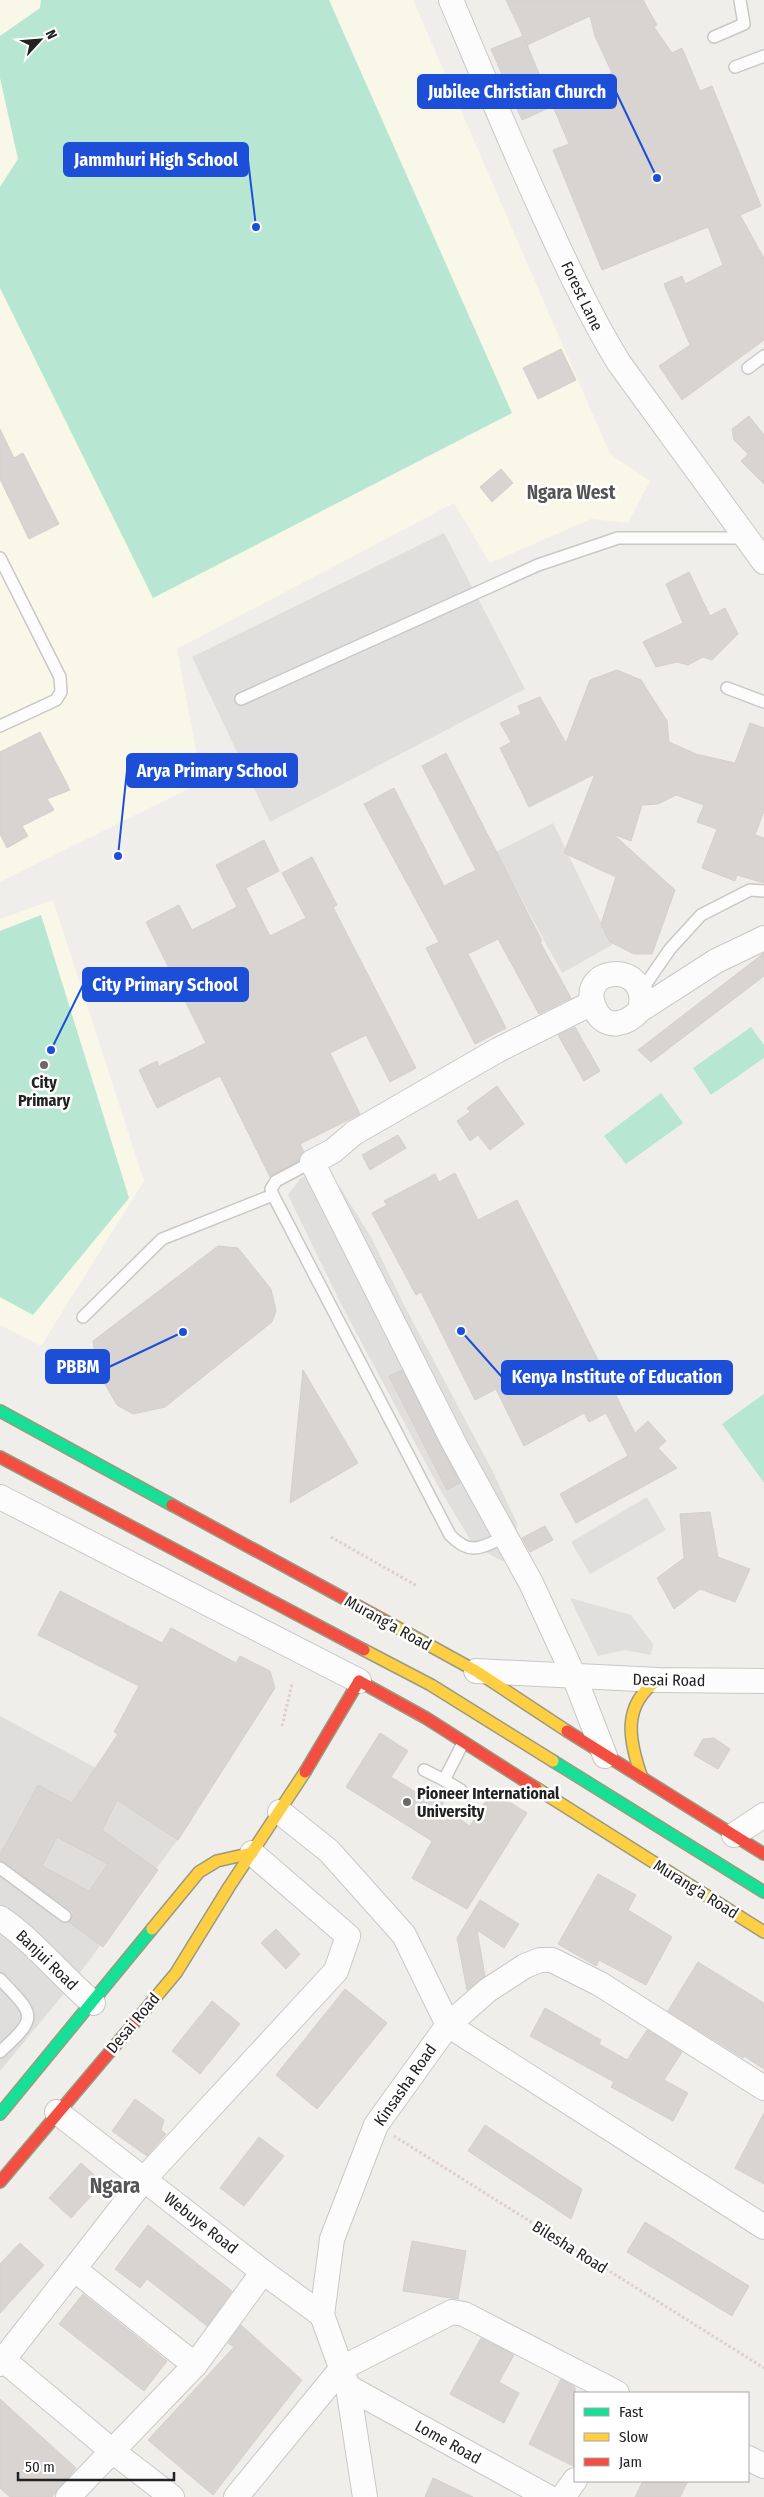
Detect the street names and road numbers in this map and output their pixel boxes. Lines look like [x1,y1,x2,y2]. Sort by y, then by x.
street label: Forest Lane [557,258,607,334]
street label: Murang'a Road [341,1591,435,1655]
street label: Desai Road [632,1670,706,1690]
street label: Murang'a Road [650,1855,742,1923]
street label: Banjui Road [12,1926,82,1994]
street label: Desai Road [102,1989,164,2057]
street label: Kinsasha Road [370,2040,440,2130]
street label: Webuye Road [160,2188,242,2258]
street label: Bilesha Road [529,2216,611,2278]
street label: Lome Road [412,2416,484,2468]

